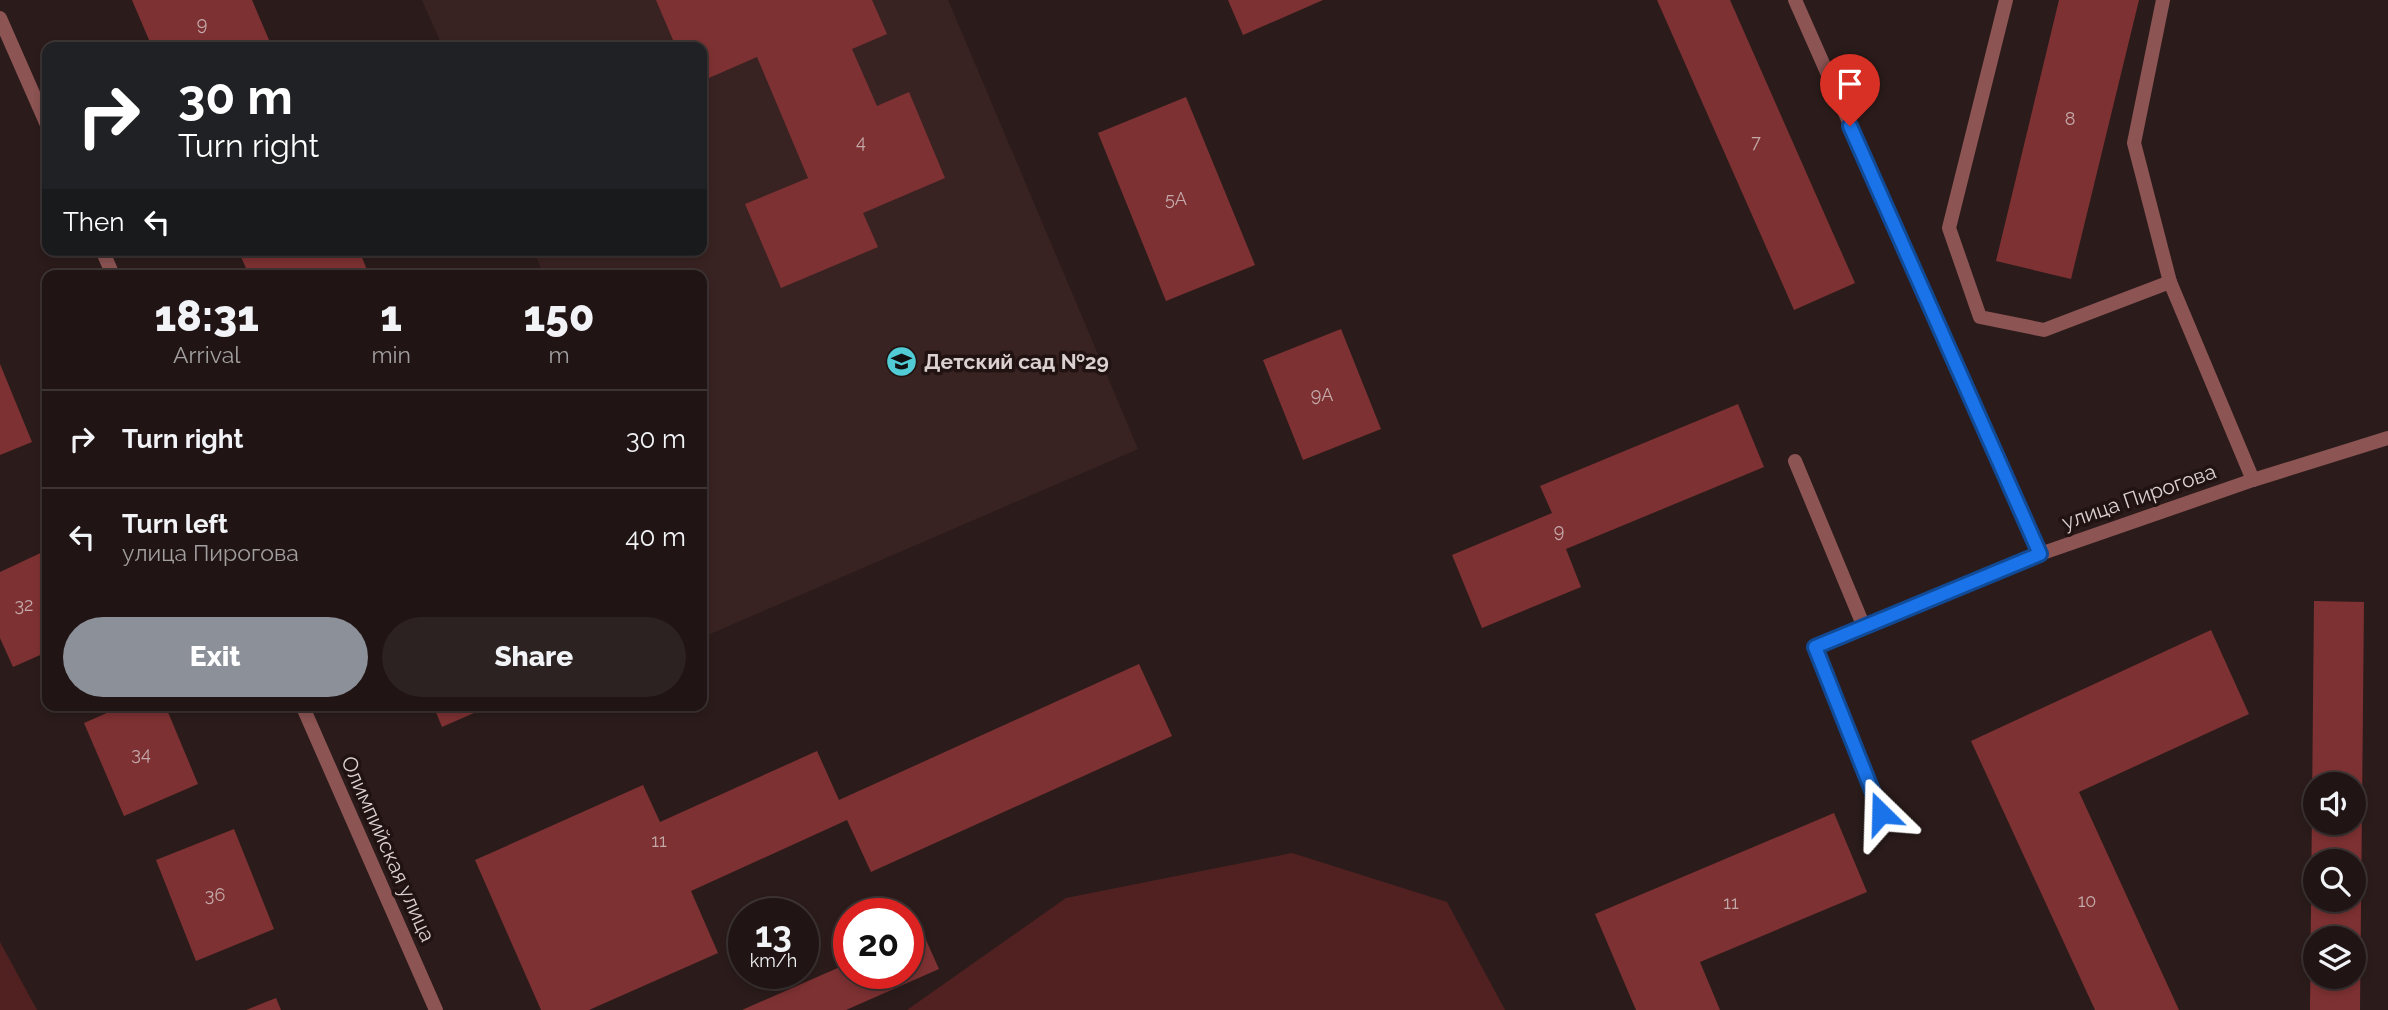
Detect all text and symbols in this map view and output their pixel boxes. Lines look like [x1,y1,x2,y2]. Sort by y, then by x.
house number: 9 [197,13,207,34]
pin [1820,54,1880,126]
icon: arrive [1831,65,1869,103]
text: 30 m [178,68,293,125]
icon: right [63,70,154,161]
house number: 8 [2065,108,2075,129]
text: Turn right [178,127,319,164]
house number: 4 [856,131,866,152]
house number: 7 [1751,131,1761,152]
house number: 5А [1165,188,1187,209]
icon: left [138,203,176,241]
text: Then [63,207,124,237]
text: 18:31 [155,292,259,341]
text: 1 [380,292,402,341]
text: 150 [523,292,594,341]
text: Arrival [173,341,240,368]
text: min [371,341,411,368]
text: m [548,341,570,368]
school or university icon: Детский сад №29 [884,345,918,379]
place label: Детский сад №29 [924,349,1109,374]
house number: 9А [1311,384,1333,405]
icon: right [63,420,101,458]
text: Turn right [122,424,243,454]
text: 30 m [626,424,686,454]
street label: улица Пирогова [2058,458,2219,535]
text: Turn left [122,509,228,539]
icon: left [63,518,101,556]
house number: 9 [1554,520,1564,541]
text: 40 m [625,522,686,552]
text: улица Пирогова [122,539,299,566]
house number: 32 [15,594,34,615]
button: Exit [63,617,368,697]
button: Share [382,617,686,697]
house number: 34 [131,743,151,764]
street label: Олимпийская улица [336,752,441,946]
map controls [2303,772,2366,989]
button: sound [2303,772,2366,835]
position arrow [1844,776,1918,850]
house number: 11 [651,830,667,851]
button: search [2303,849,2366,912]
house number: 36 [205,884,225,905]
house number: 10 [2078,890,2096,911]
house number: 11 [1723,892,1739,913]
speed limit sign: 20 [833,898,924,989]
text: 13 [755,914,792,955]
button: layers [2303,926,2366,989]
text: km/h [750,950,797,971]

